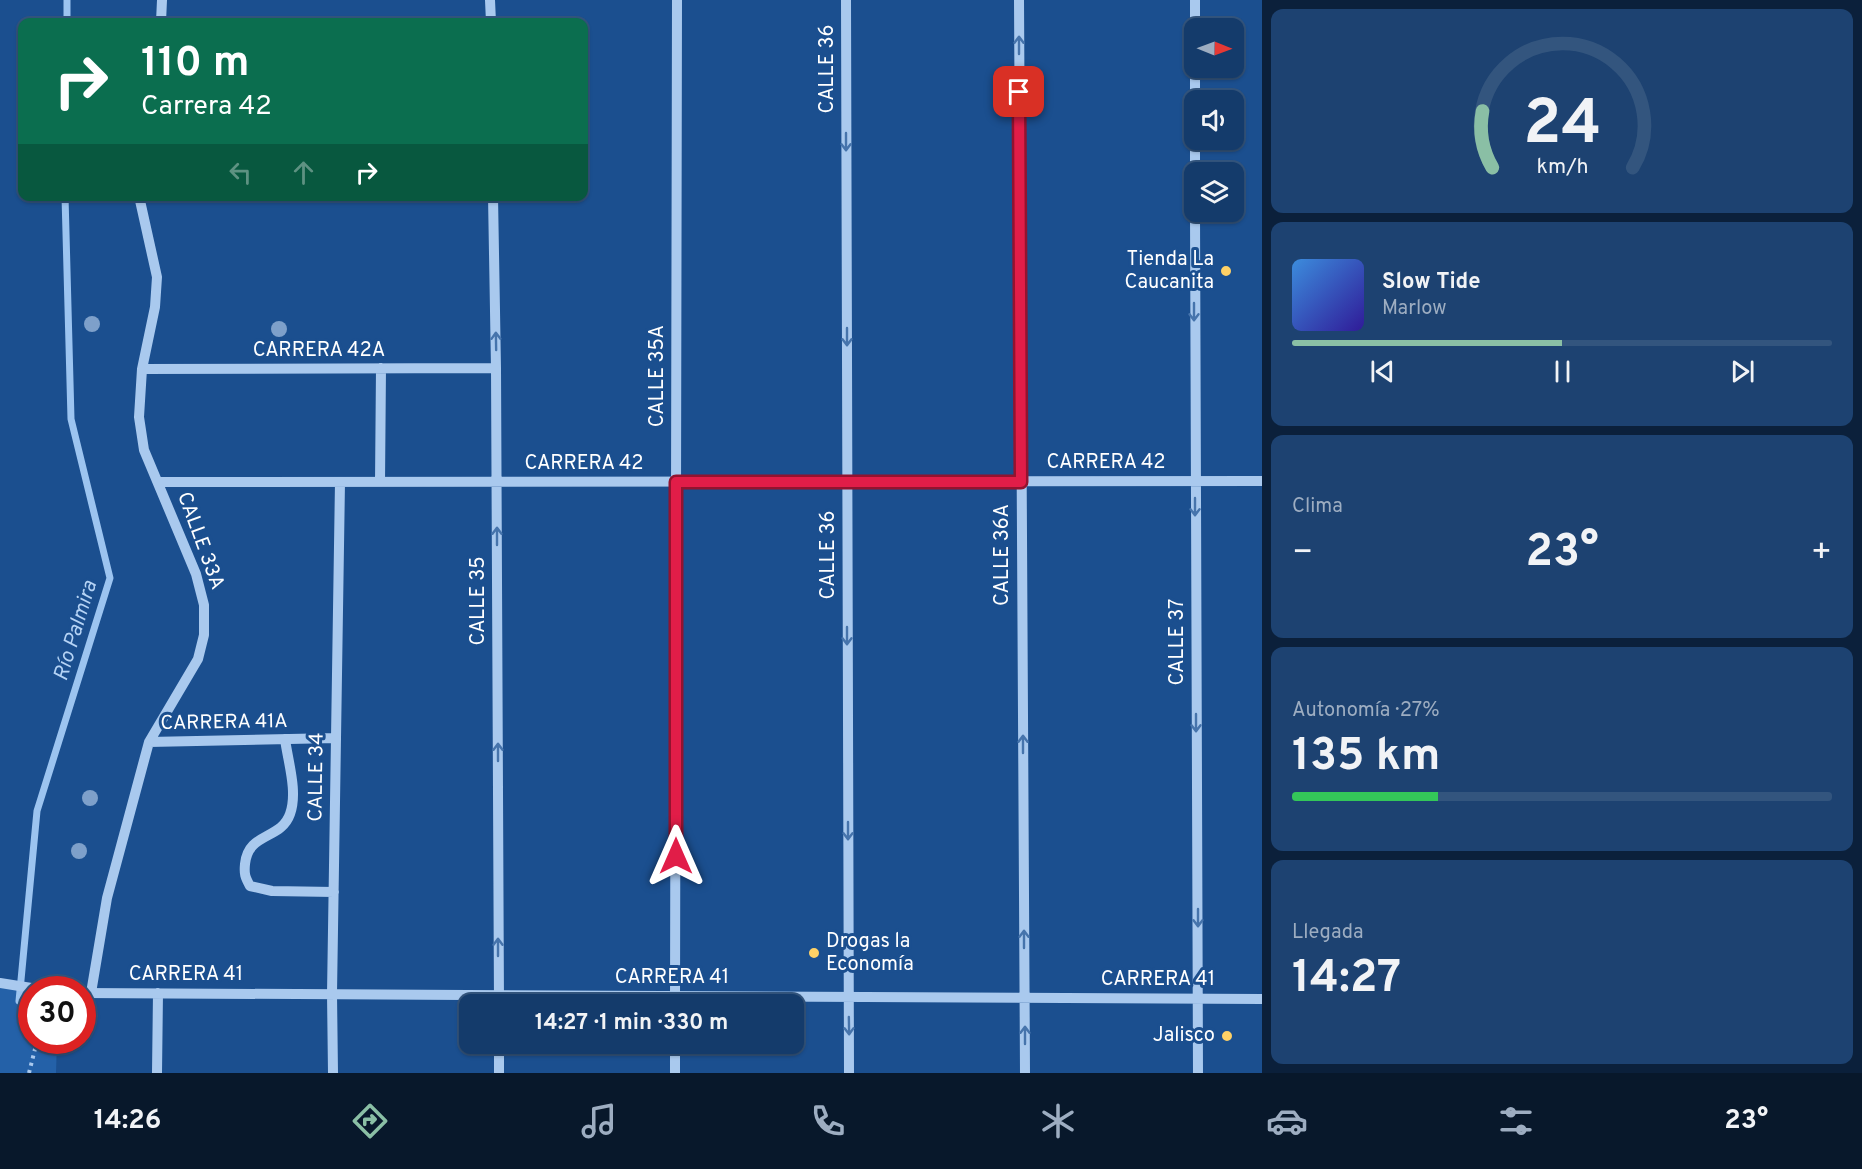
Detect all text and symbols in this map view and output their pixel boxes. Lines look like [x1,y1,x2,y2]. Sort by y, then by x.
north arrow [1184,18,1244,78]
map controls [1184,18,1244,222]
street label: CALLE 36 [815,25,841,113]
one-way arrow [1013,36,1025,56]
text: 110 m [141,38,250,91]
icon: right [42,42,120,120]
pin [993,66,1044,117]
icon: arrive [1002,75,1035,108]
text: 24 [1523,87,1601,166]
text: Carrera 42 [141,90,272,124]
button: sound [1184,90,1244,150]
one-way arrow [840,132,852,152]
text: km/h [1536,154,1588,181]
icon: left [224,156,257,189]
icon: ahead [287,156,320,189]
icon: right [350,156,383,189]
button: layers [1184,162,1244,222]
place label: Tienda La Caucanita [1125,247,1214,296]
marker: Tienda La Caucanita [1219,264,1233,278]
text: Slow Tide [1382,269,1481,296]
text: Marlow [1382,296,1446,322]
one-way arrow [1188,301,1200,321]
street label: CALLE 35A [645,325,671,427]
one-way arrow [841,327,853,347]
one-way arrow [490,331,502,351]
street label: CARRERA 42A [253,338,385,364]
icon: previous [1366,355,1399,388]
icon: pause [1546,355,1579,388]
icon: next [1726,355,1759,388]
street label: CARRERA 42 [1046,450,1166,476]
street label: CARRERA 42 [524,451,644,477]
street label: CALLE 33A [170,489,230,593]
text: Clima [1292,494,1343,520]
one-way arrow [1189,496,1201,516]
street label: CALLE 36A [990,504,1016,606]
street label: CALLE 36 [816,511,842,599]
text: 23° [1525,525,1599,582]
one-way arrow [491,526,503,546]
text: − [1292,533,1313,575]
text: + [1811,533,1832,575]
street label: CALLE 35 [466,556,492,646]
water label: Río Palmira [48,577,104,684]
street label: CALLE 37 [1165,598,1191,686]
one-way arrow [842,626,853,646]
text: Autonomía · 27% [1292,698,1440,724]
street label: CARRERA 41A [160,709,288,737]
one-way arrow [1190,712,1202,732]
text: 135 km [1292,729,1440,786]
street label: CALLE 34 [303,732,331,822]
one-way arrow [1017,735,1029,755]
one-way arrow [492,742,504,762]
one-way arrow [842,821,854,841]
position arrow [644,824,708,888]
one-way arrow [1192,907,1204,927]
text: Llegada [1292,920,1364,946]
place label: Drogas la Economía [826,929,914,978]
one-way arrow [1019,930,1030,950]
one-way arrow [492,937,504,957]
marker: Drogas la Economía [807,946,821,960]
text: 14:27 [1292,951,1401,1008]
street label: CARRERA 41 [129,962,243,988]
street label: CARRERA 41 [615,965,729,991]
street label: CARRERA 41 [1101,967,1215,993]
speed limit sign: 30 [18,976,96,1054]
text: 14:27 · 1 min · 330 m [535,1010,728,1037]
one-way arrow [843,1016,855,1036]
place label: Jalisco [1153,1023,1215,1049]
one-way arrow [1019,1026,1031,1046]
marker: Jalisco [1220,1029,1234,1043]
icon: directions [349,1100,391,1142]
icon: music [578,1100,620,1142]
icon: phone [807,1100,849,1142]
icon: climate [1037,1100,1079,1142]
icon: car [1266,1100,1308,1142]
icon: filters [1495,1100,1537,1142]
text: 14:26 [94,1104,161,1138]
text: 23° [1724,1104,1768,1138]

